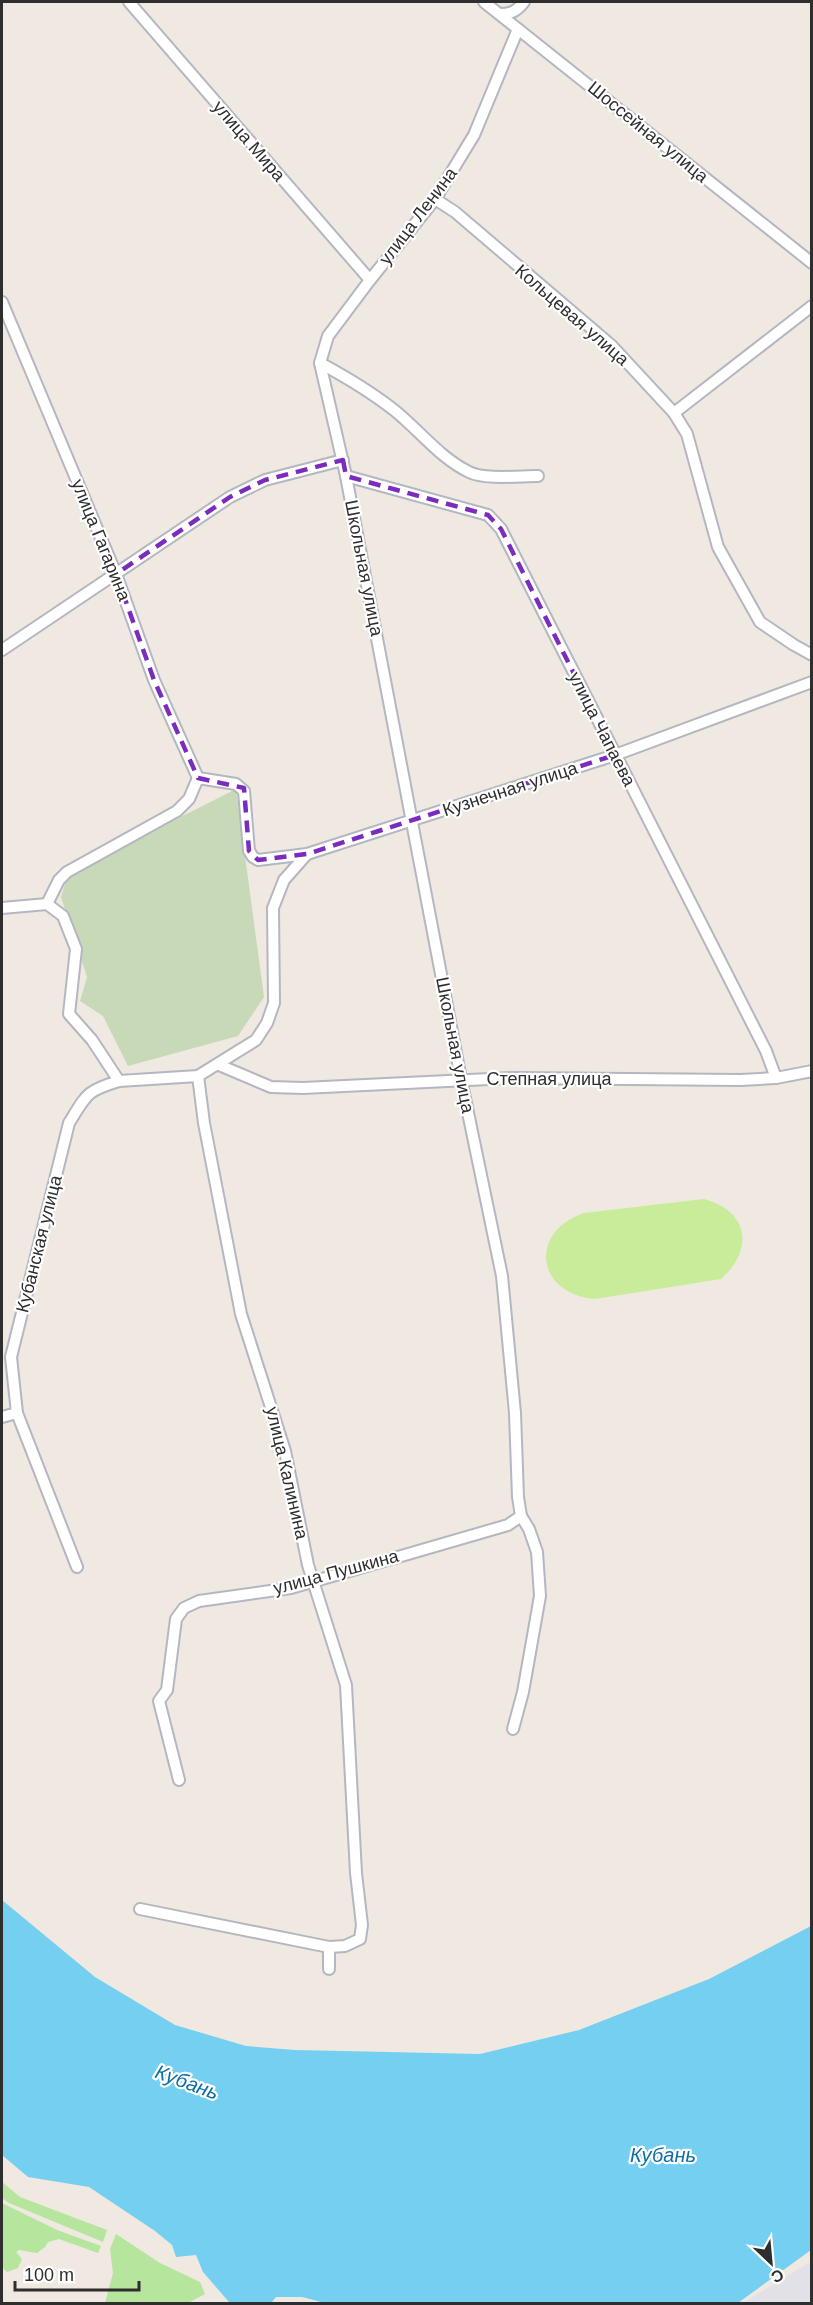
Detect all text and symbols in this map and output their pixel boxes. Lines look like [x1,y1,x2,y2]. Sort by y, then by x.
street label: Шоссейная улица [584,77,713,187]
street label: улица Мира [209,97,290,186]
street label: улица Ленина [375,163,462,268]
street label: Кольцевая улица [511,260,634,370]
street label: улица Гагарина [67,476,135,605]
street label: Школьная улица [341,498,387,639]
street label: улица Чапаева [565,668,640,790]
street label: Кузнечная улица [440,757,581,820]
street label: Школьная улица [432,975,478,1116]
street label: Степная улица [487,1069,612,1089]
street label: Кубанская улица [12,1172,66,1315]
street label: улица Калинина [262,1405,312,1542]
street label: улица Пушкина [271,1545,402,1598]
water label: Кубань [152,2060,222,2104]
water label: Кубань [630,2144,696,2166]
north arrow [741,2233,801,2293]
scale bar [15,2254,140,2292]
text: 100 m [24,2265,74,2285]
text: С [768,2266,786,2286]

